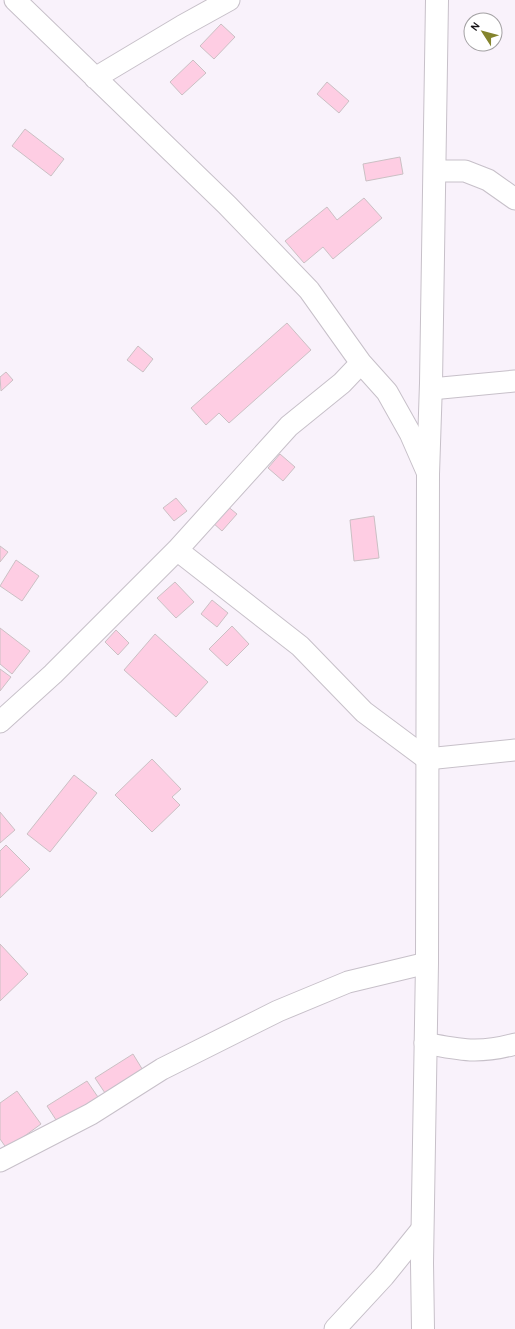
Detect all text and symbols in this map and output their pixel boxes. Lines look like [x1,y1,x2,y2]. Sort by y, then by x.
north arrow [463,12,503,52]
text: N [468,19,483,33]

